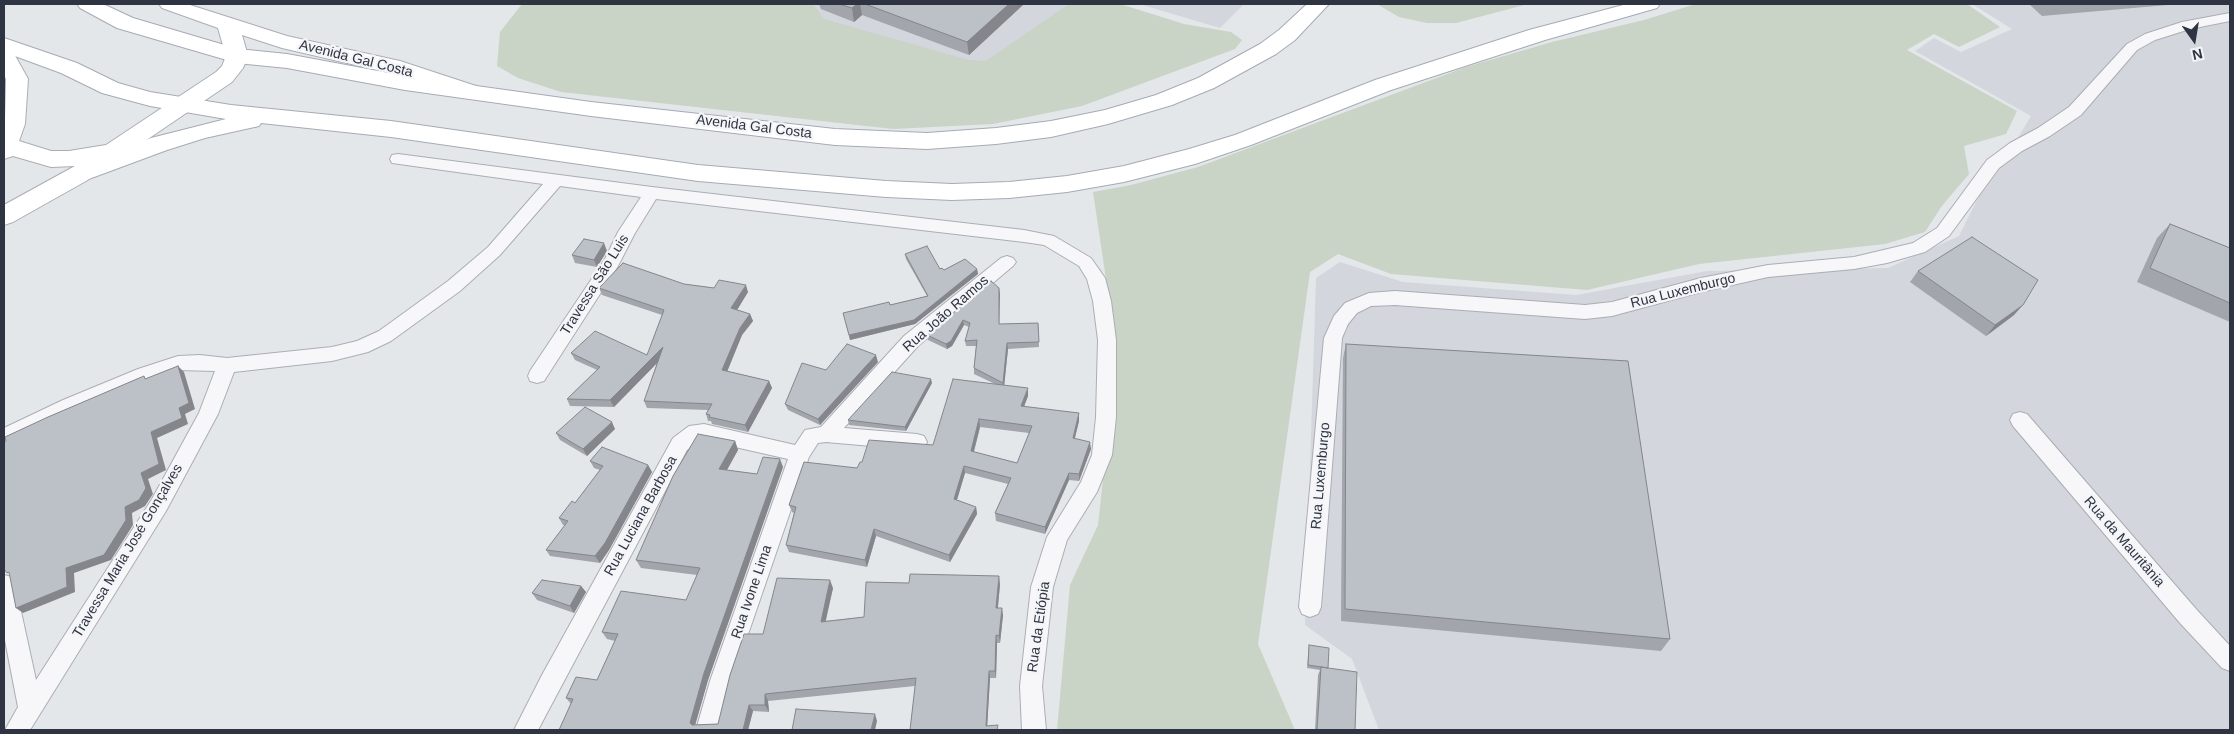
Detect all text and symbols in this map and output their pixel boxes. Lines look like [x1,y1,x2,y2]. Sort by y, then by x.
north arrow [2169,15,2219,65]
street label: Avenida Gal Costa [297,37,415,81]
text: N [2191,46,2204,64]
street label: Avenida Gal Costa [695,112,813,142]
street label: Travessa São Luis [557,232,633,338]
street label: Rua Luxemburgo [1629,270,1737,312]
street label: Rua João Ramos [900,272,992,356]
street label: Rua Luxemburgo [1308,422,1334,530]
street label: Rua Luciana Barbosa [601,453,681,579]
street label: Travessa Maria José Gonçalves [69,461,187,641]
street label: Rua da Mauritânia [2080,493,2168,591]
street label: Rua Ivone Lima [728,543,776,641]
street label: Rua da Etiópia [1024,580,1054,674]

